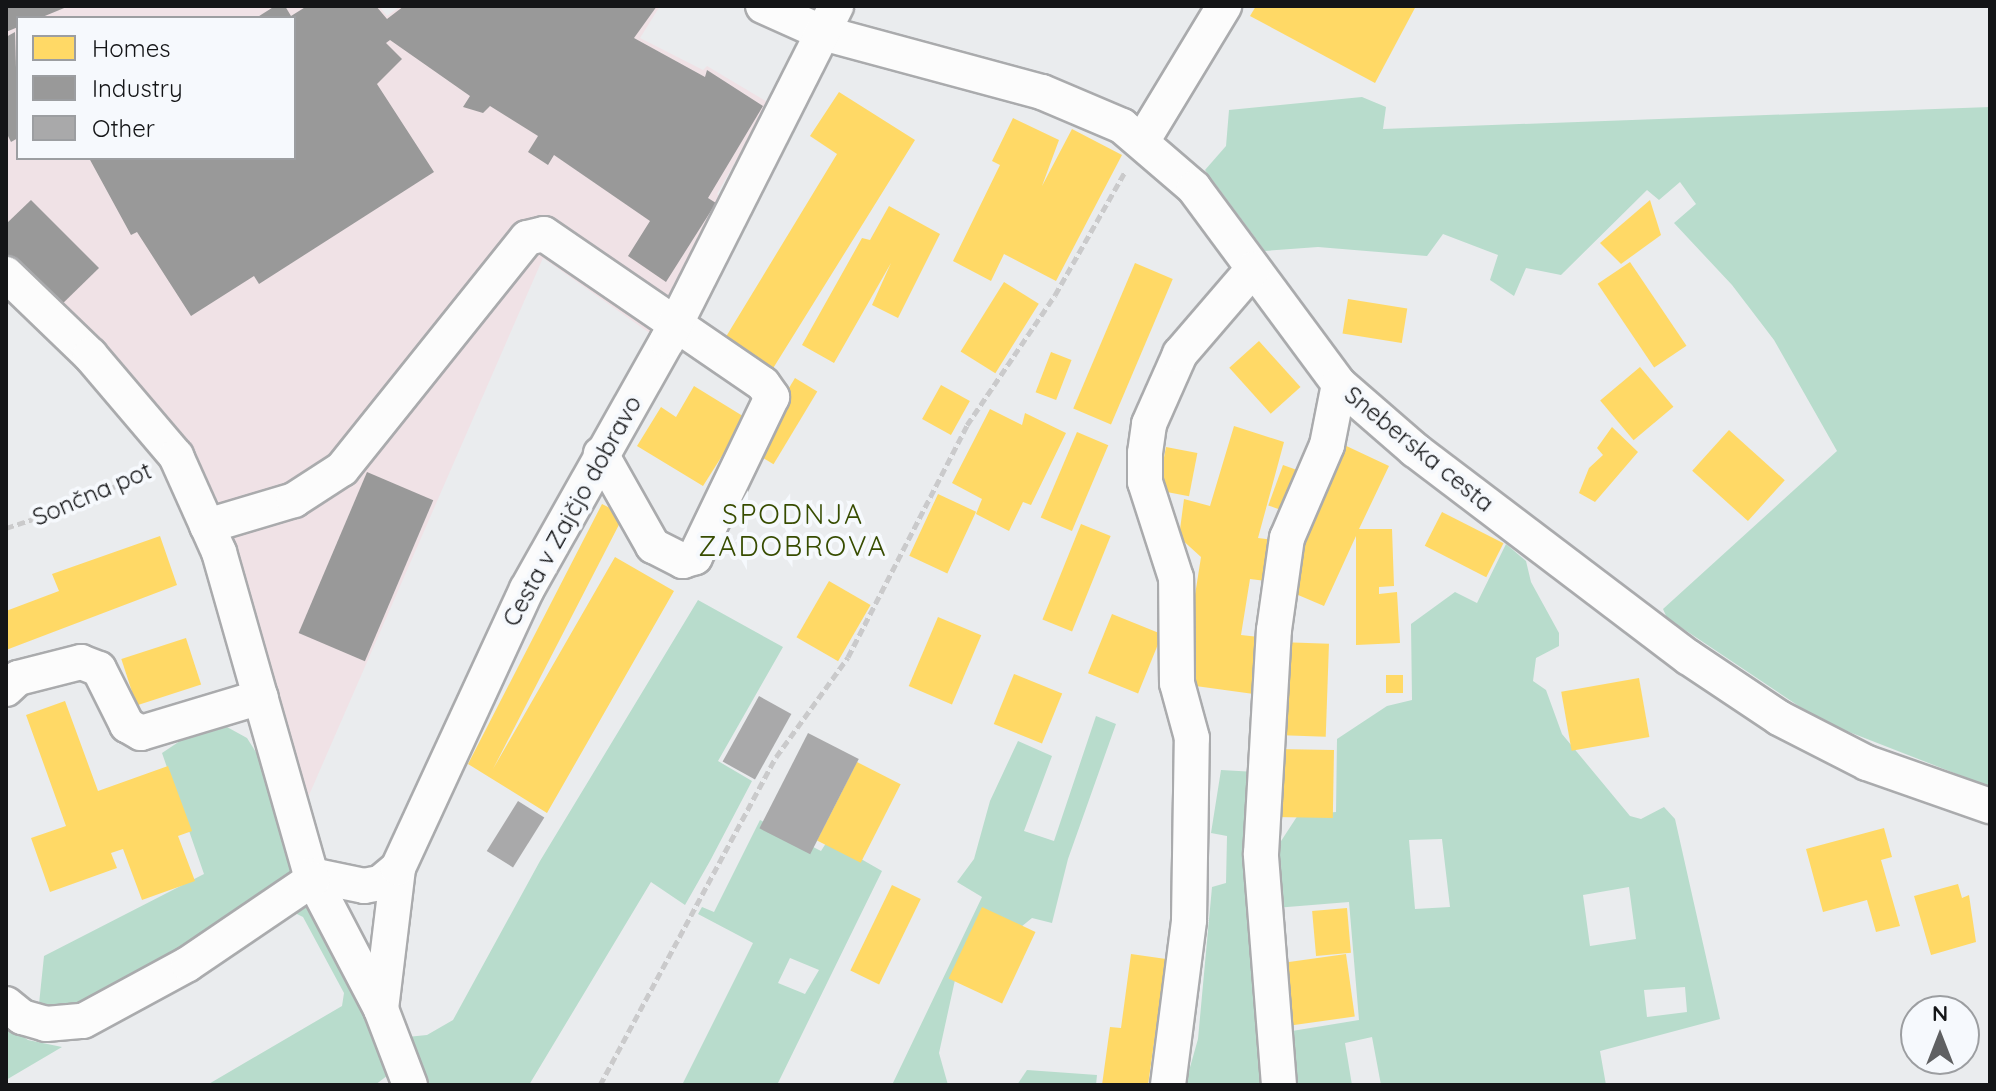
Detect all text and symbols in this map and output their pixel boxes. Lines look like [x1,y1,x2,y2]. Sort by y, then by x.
legend [16,16,296,160]
text: Homes [92,33,170,63]
text: Industry [92,73,183,103]
text: Other [92,113,155,143]
street label: Sneberska cesta [1339,380,1499,518]
street label: Cesta v Zajčjo dobravo [497,391,647,631]
street label: Sončna pot [28,456,156,532]
district label: SPODNJA ZADOBROVA [698,497,888,563]
north arrow [1900,995,1980,1075]
text: N [1932,999,1948,1027]

